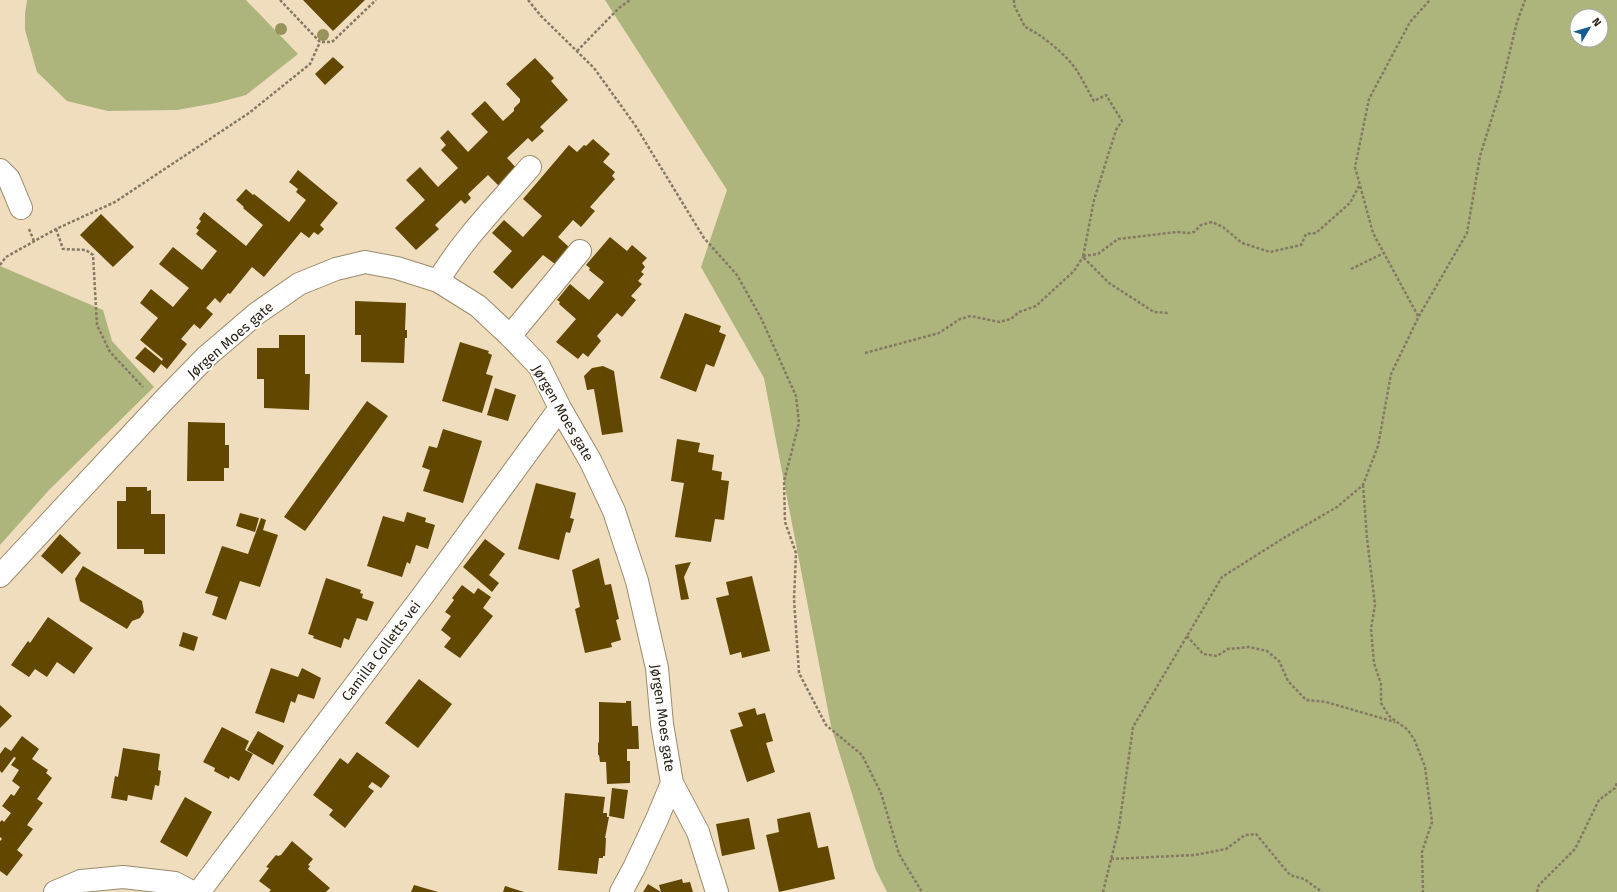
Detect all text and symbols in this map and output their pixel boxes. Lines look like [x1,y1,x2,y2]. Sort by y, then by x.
north arrow [1569,8,1609,48]
text: N [1589,15,1604,29]
street label: Jørgen Moes gate [184,298,277,382]
street label: Jørgen Moes gate [528,362,597,464]
street label: Camilla Colletts vei [338,598,425,705]
street label: Jørgen Moes gate [647,663,678,773]

